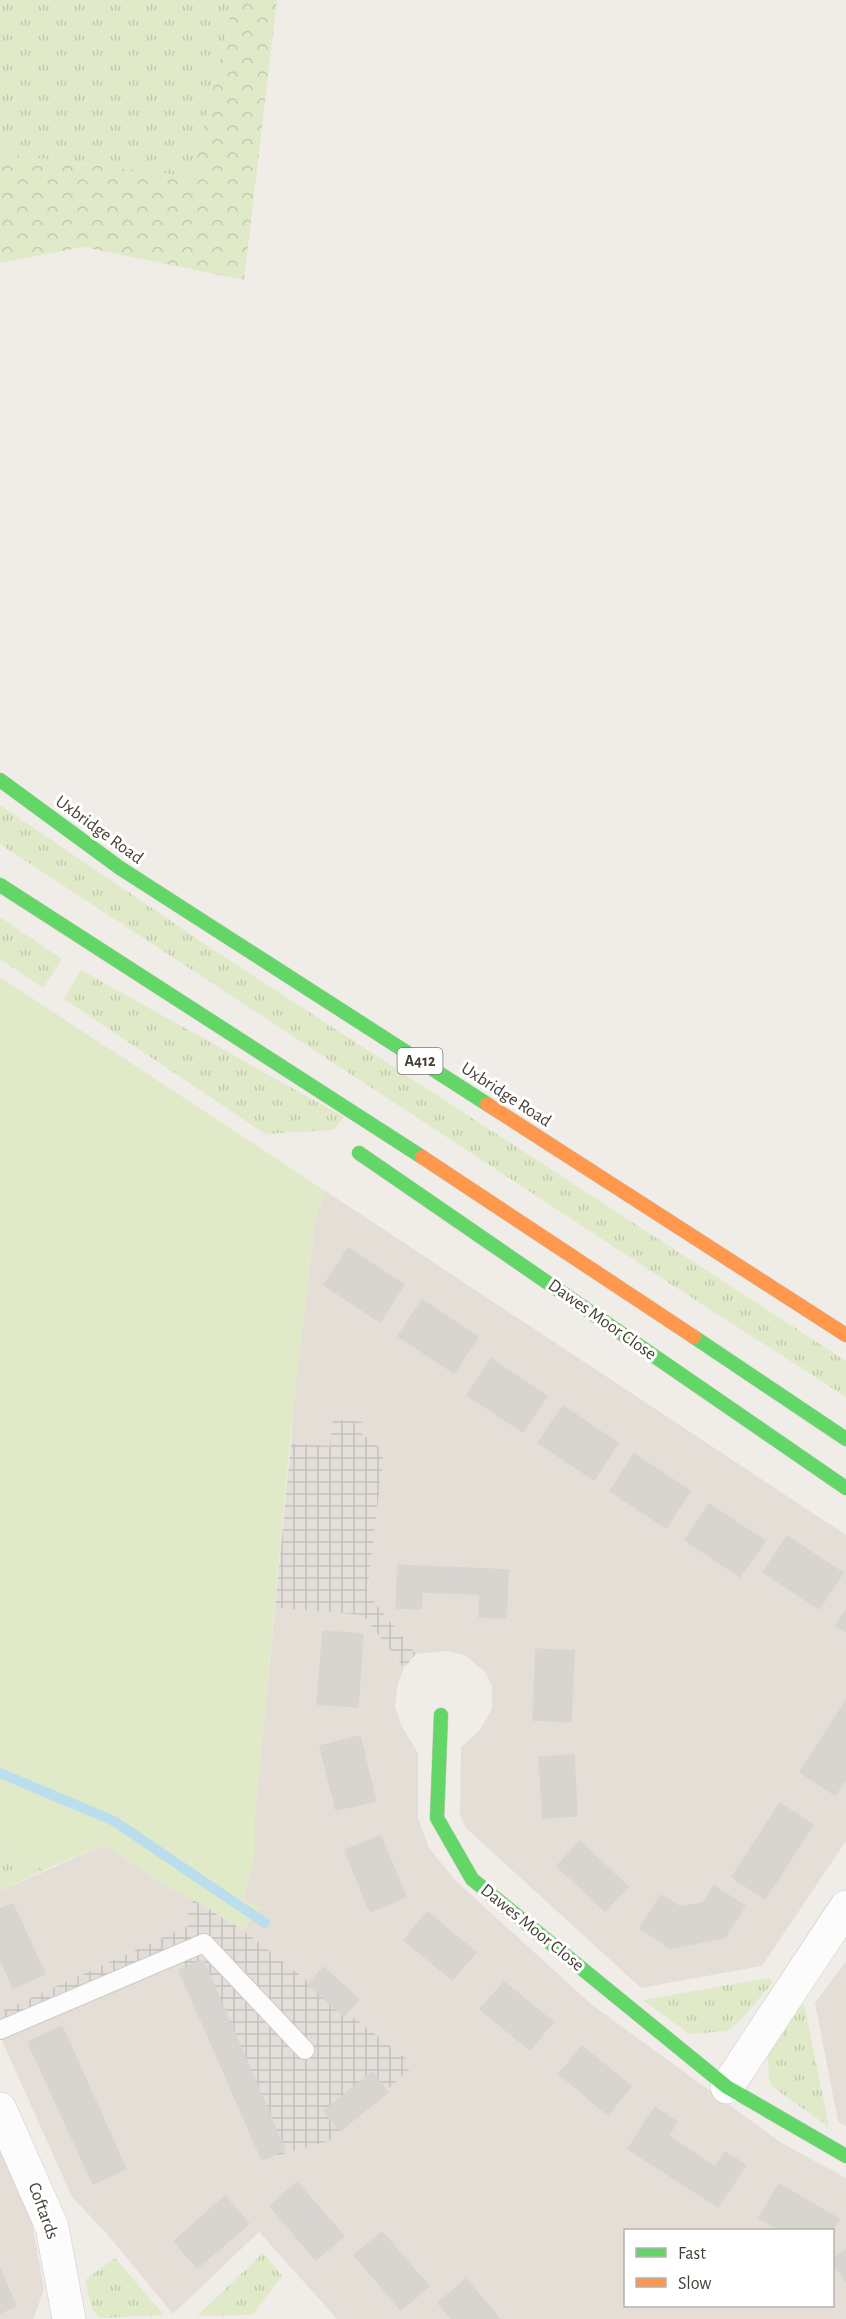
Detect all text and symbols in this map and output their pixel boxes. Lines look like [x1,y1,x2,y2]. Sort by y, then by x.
street label: Uxbridge Road [52,792,146,868]
road number: A412 [398,1048,442,1074]
street label: Uxbridge Road [458,1059,554,1131]
street label: Dawes Moor Close [545,1276,659,1364]
street label: Dawes Moor Close [477,1881,587,1975]
street label: Coftards [24,2180,62,2242]
legend [624,2229,834,2307]
text: Fast [678,2245,706,2263]
text: Slow [678,2275,711,2293]

